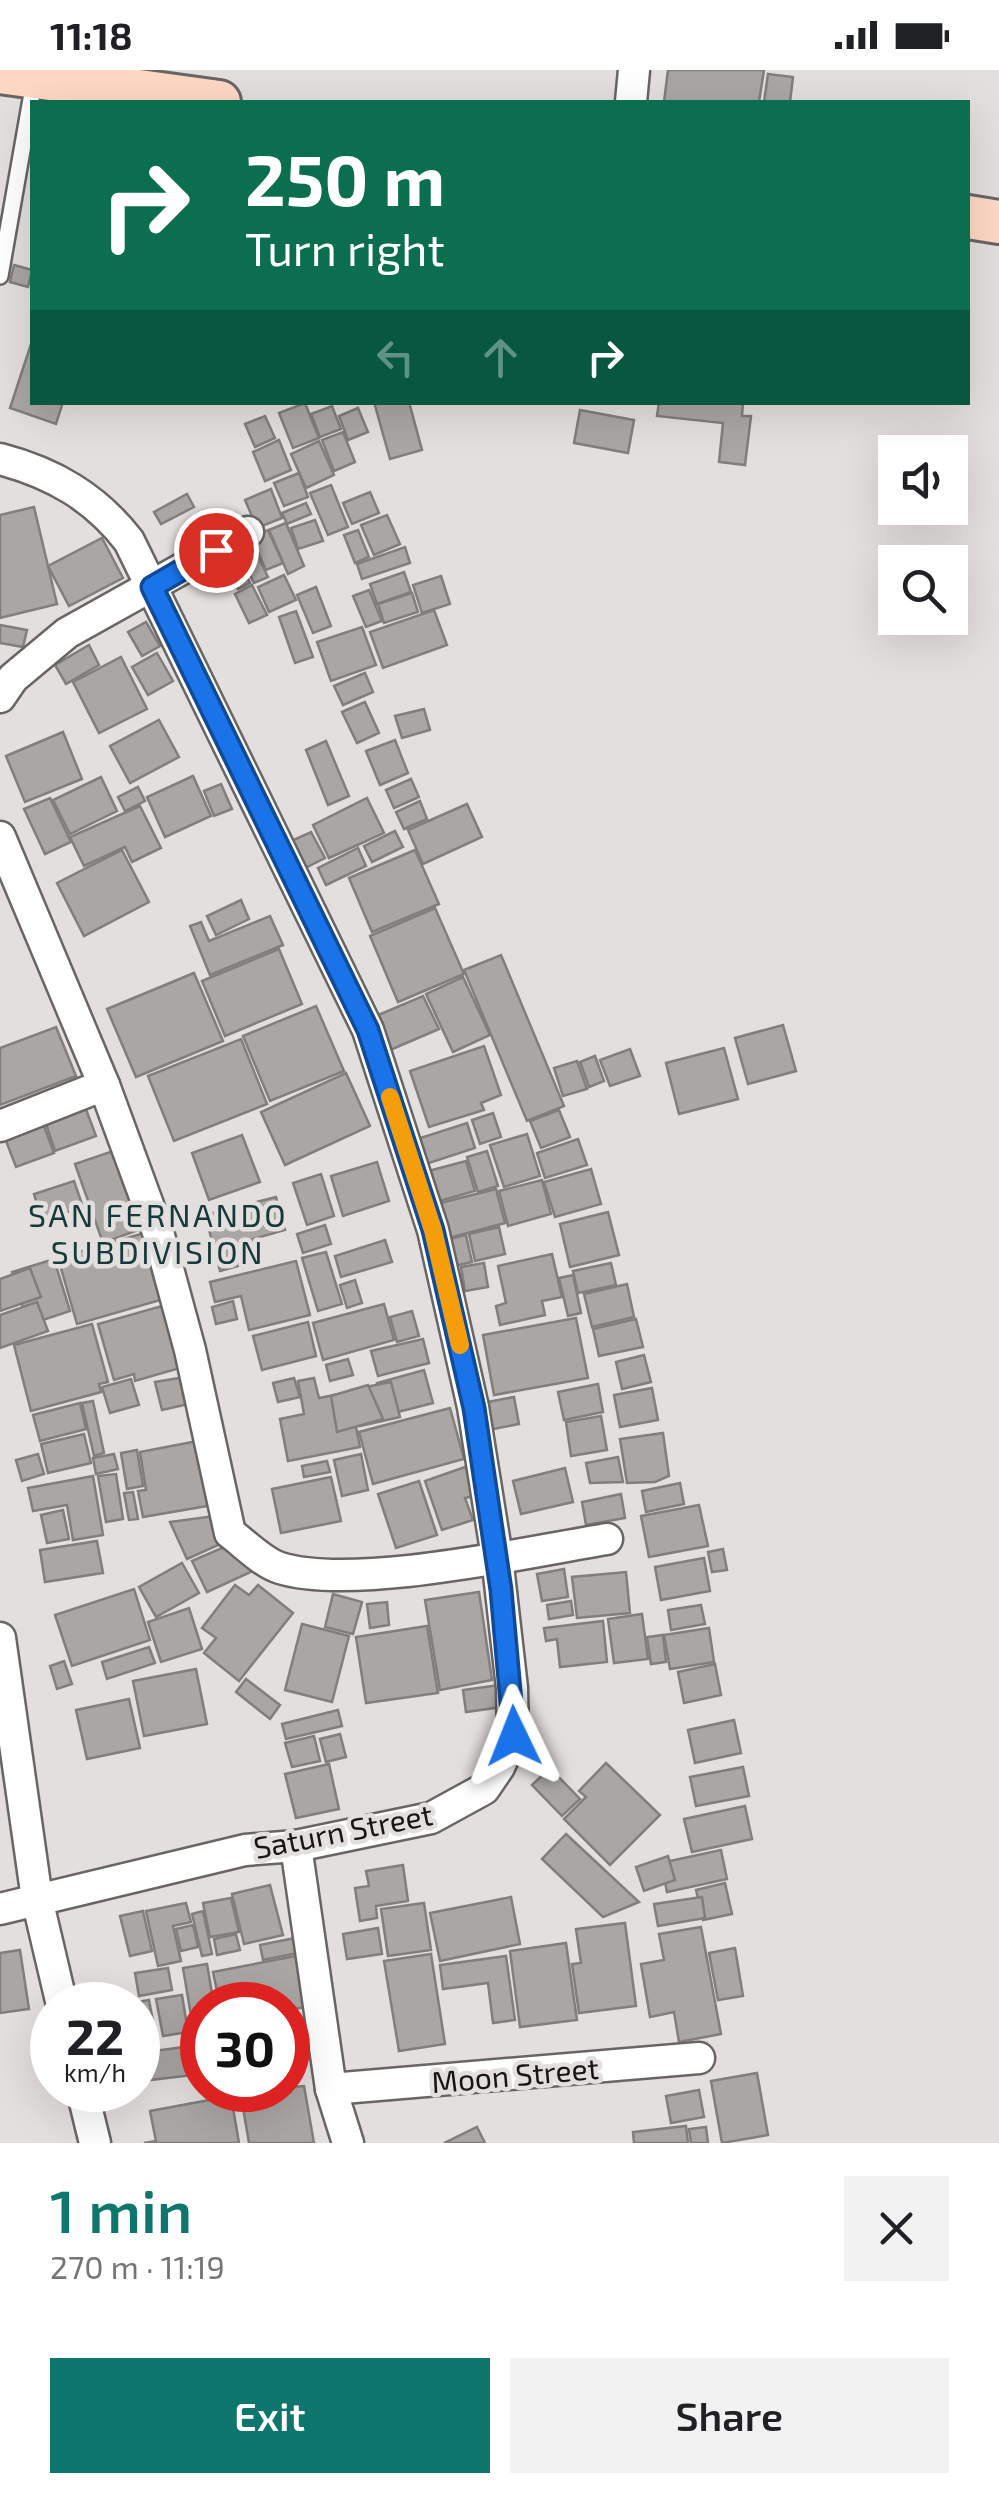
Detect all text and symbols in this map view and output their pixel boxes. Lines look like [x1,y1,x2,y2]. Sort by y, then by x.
text: 11:18 [50,12,133,58]
text: 250 m [245,136,445,220]
icon: right [80,140,210,270]
text: Turn right [245,221,445,275]
icon: left [368,330,423,385]
icon: ahead [473,330,528,385]
icon: right [578,330,633,385]
map controls [878,435,968,635]
button: sound [878,435,968,525]
pin [174,508,259,593]
icon: arrive [189,523,244,578]
button: search [878,545,968,635]
district label: SAN FERNANDO SUBDIVISION [28,1195,288,1270]
position arrow [462,1684,566,1788]
street label: Saturn Street [251,1795,435,1865]
speed limit sign: 30 [180,1982,310,2112]
text: 22 [66,2005,124,2065]
street label: Moon Street [430,2049,600,2099]
text: km/h [64,2057,126,2087]
text: 1 min [50,2173,192,2245]
button: close [844,2176,949,2281]
text: 270 m · 11:19 [50,2247,225,2285]
button: Exit [50,2358,490,2473]
button: Share [510,2358,949,2473]

